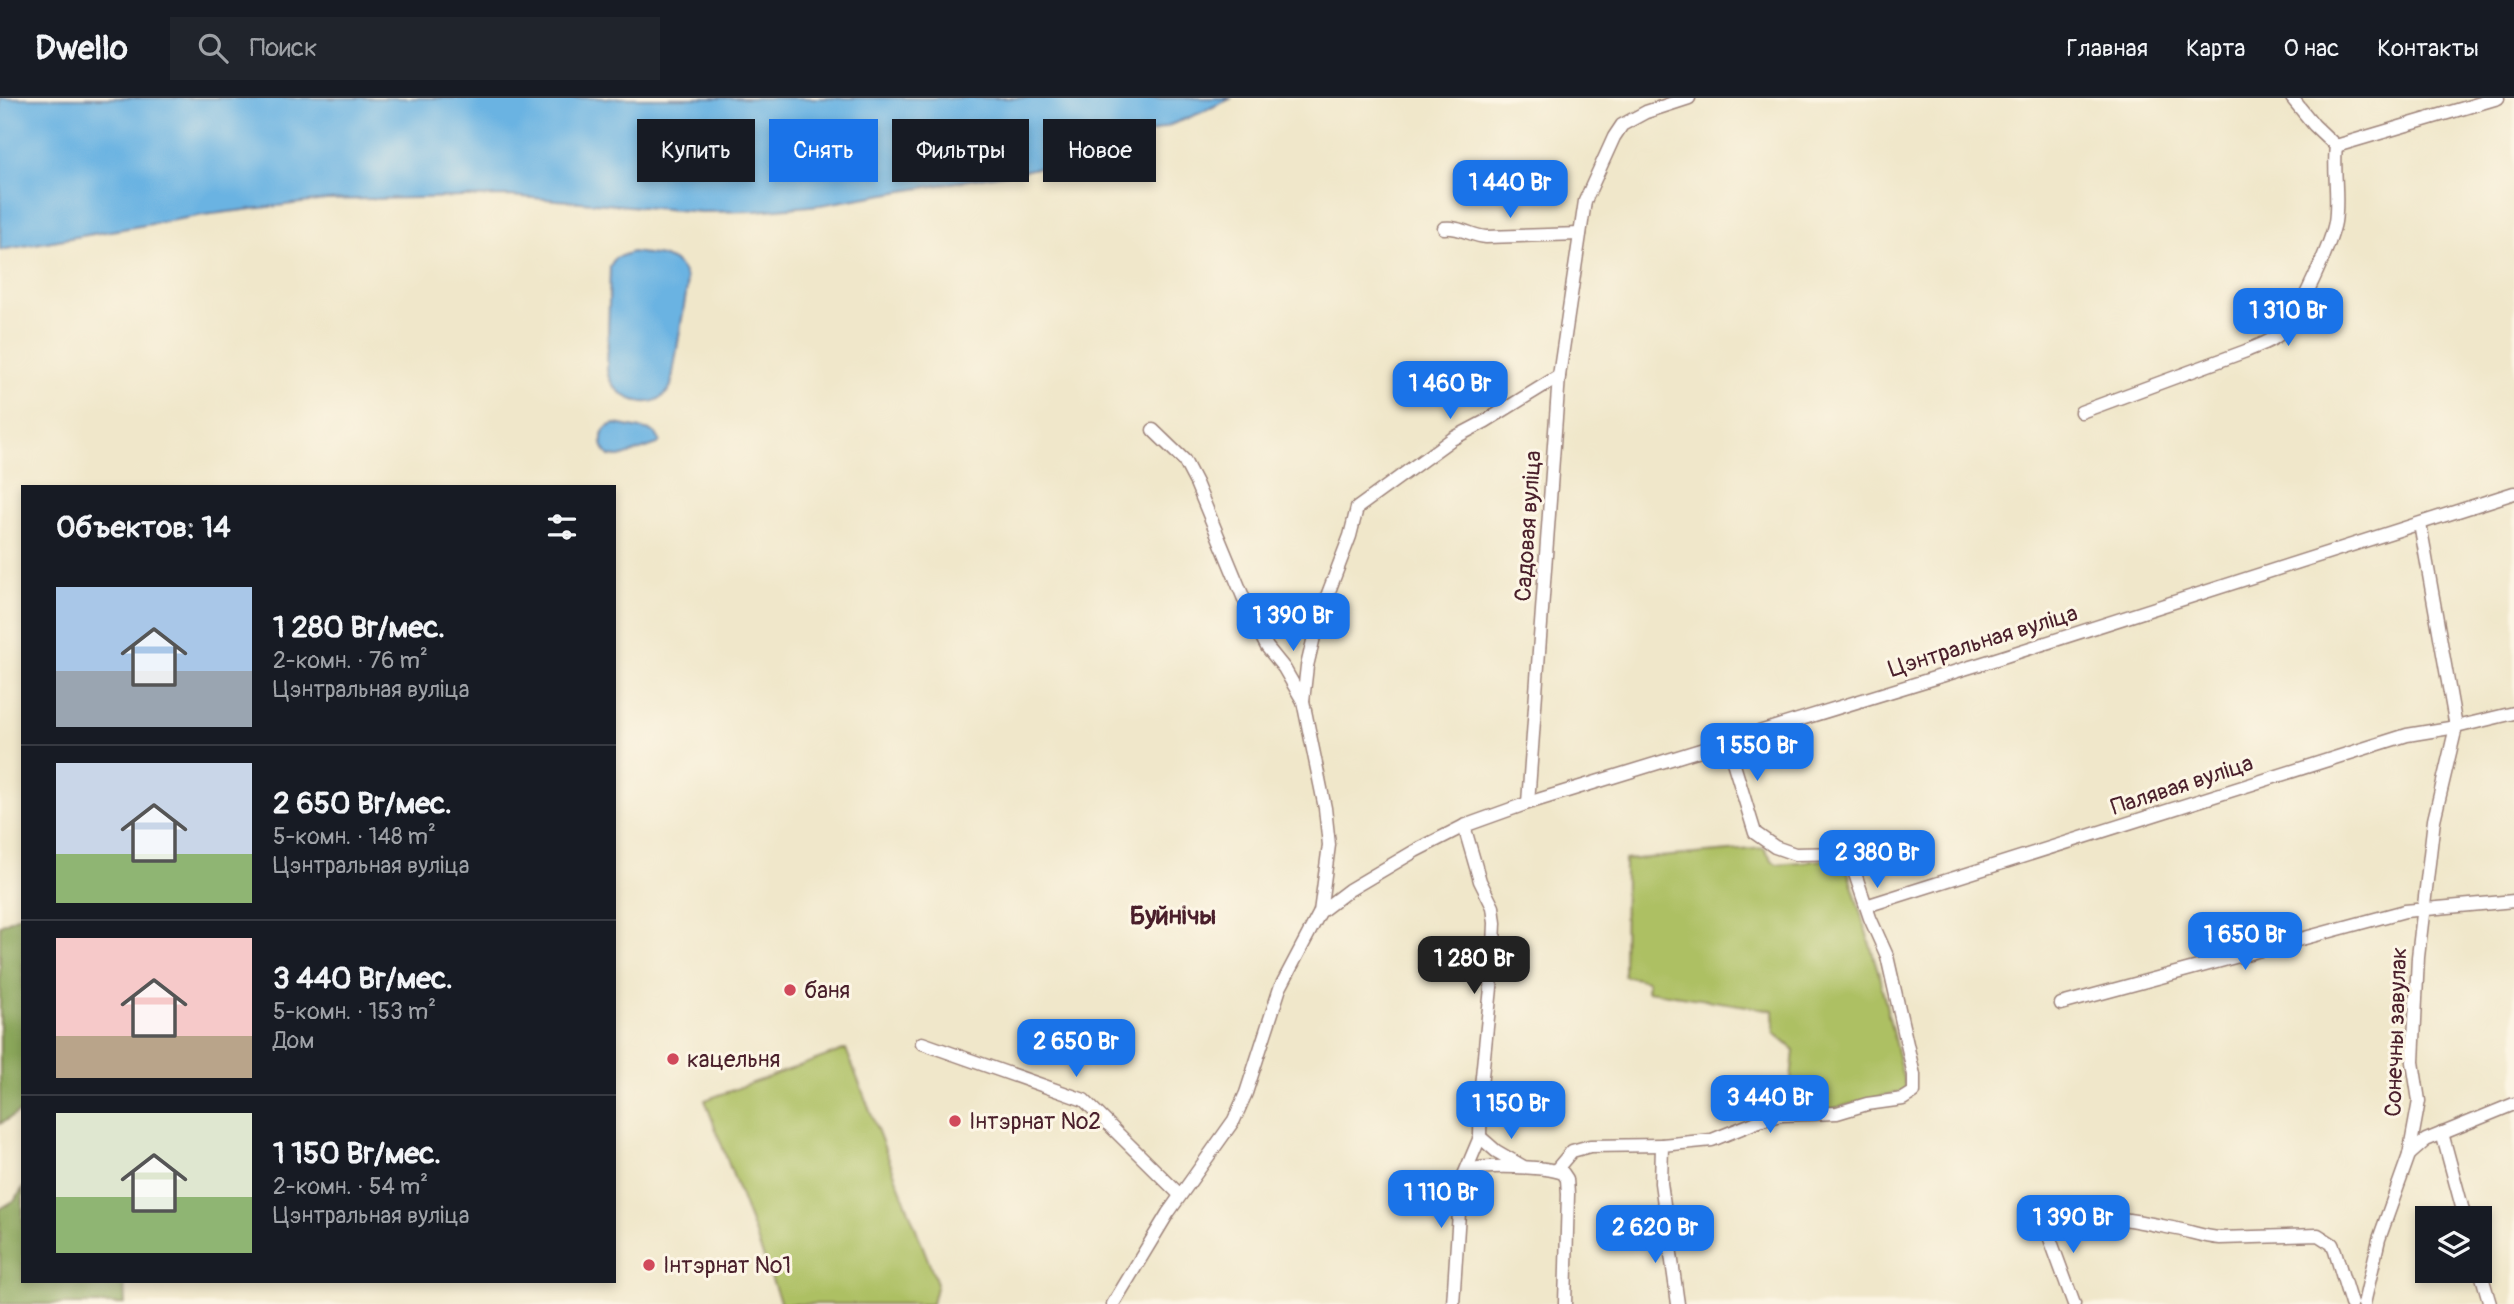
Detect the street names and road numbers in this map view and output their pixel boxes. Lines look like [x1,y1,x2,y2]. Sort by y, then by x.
street label: Садовая вуліца [1508,450,1548,602]
street label: Цэнтральная вуліца [1885,598,2081,684]
street label: Палявая вуліца [2107,748,2257,822]
street label: Сонечны завулак [2379,947,2413,1117]

